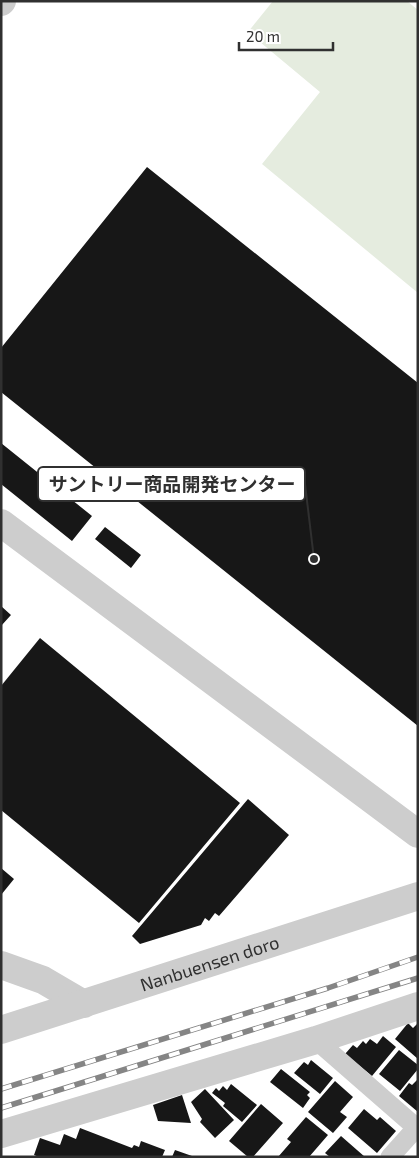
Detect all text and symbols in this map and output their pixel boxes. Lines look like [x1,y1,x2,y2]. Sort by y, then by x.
scale bar [239,20,333,52]
text: 20 m [246,27,280,45]
callout: サントリー商品開発センター [38,467,305,501]
text: サントリー商品開発センター [48,472,296,495]
street label: Nanbuensen doro [137,930,282,996]

